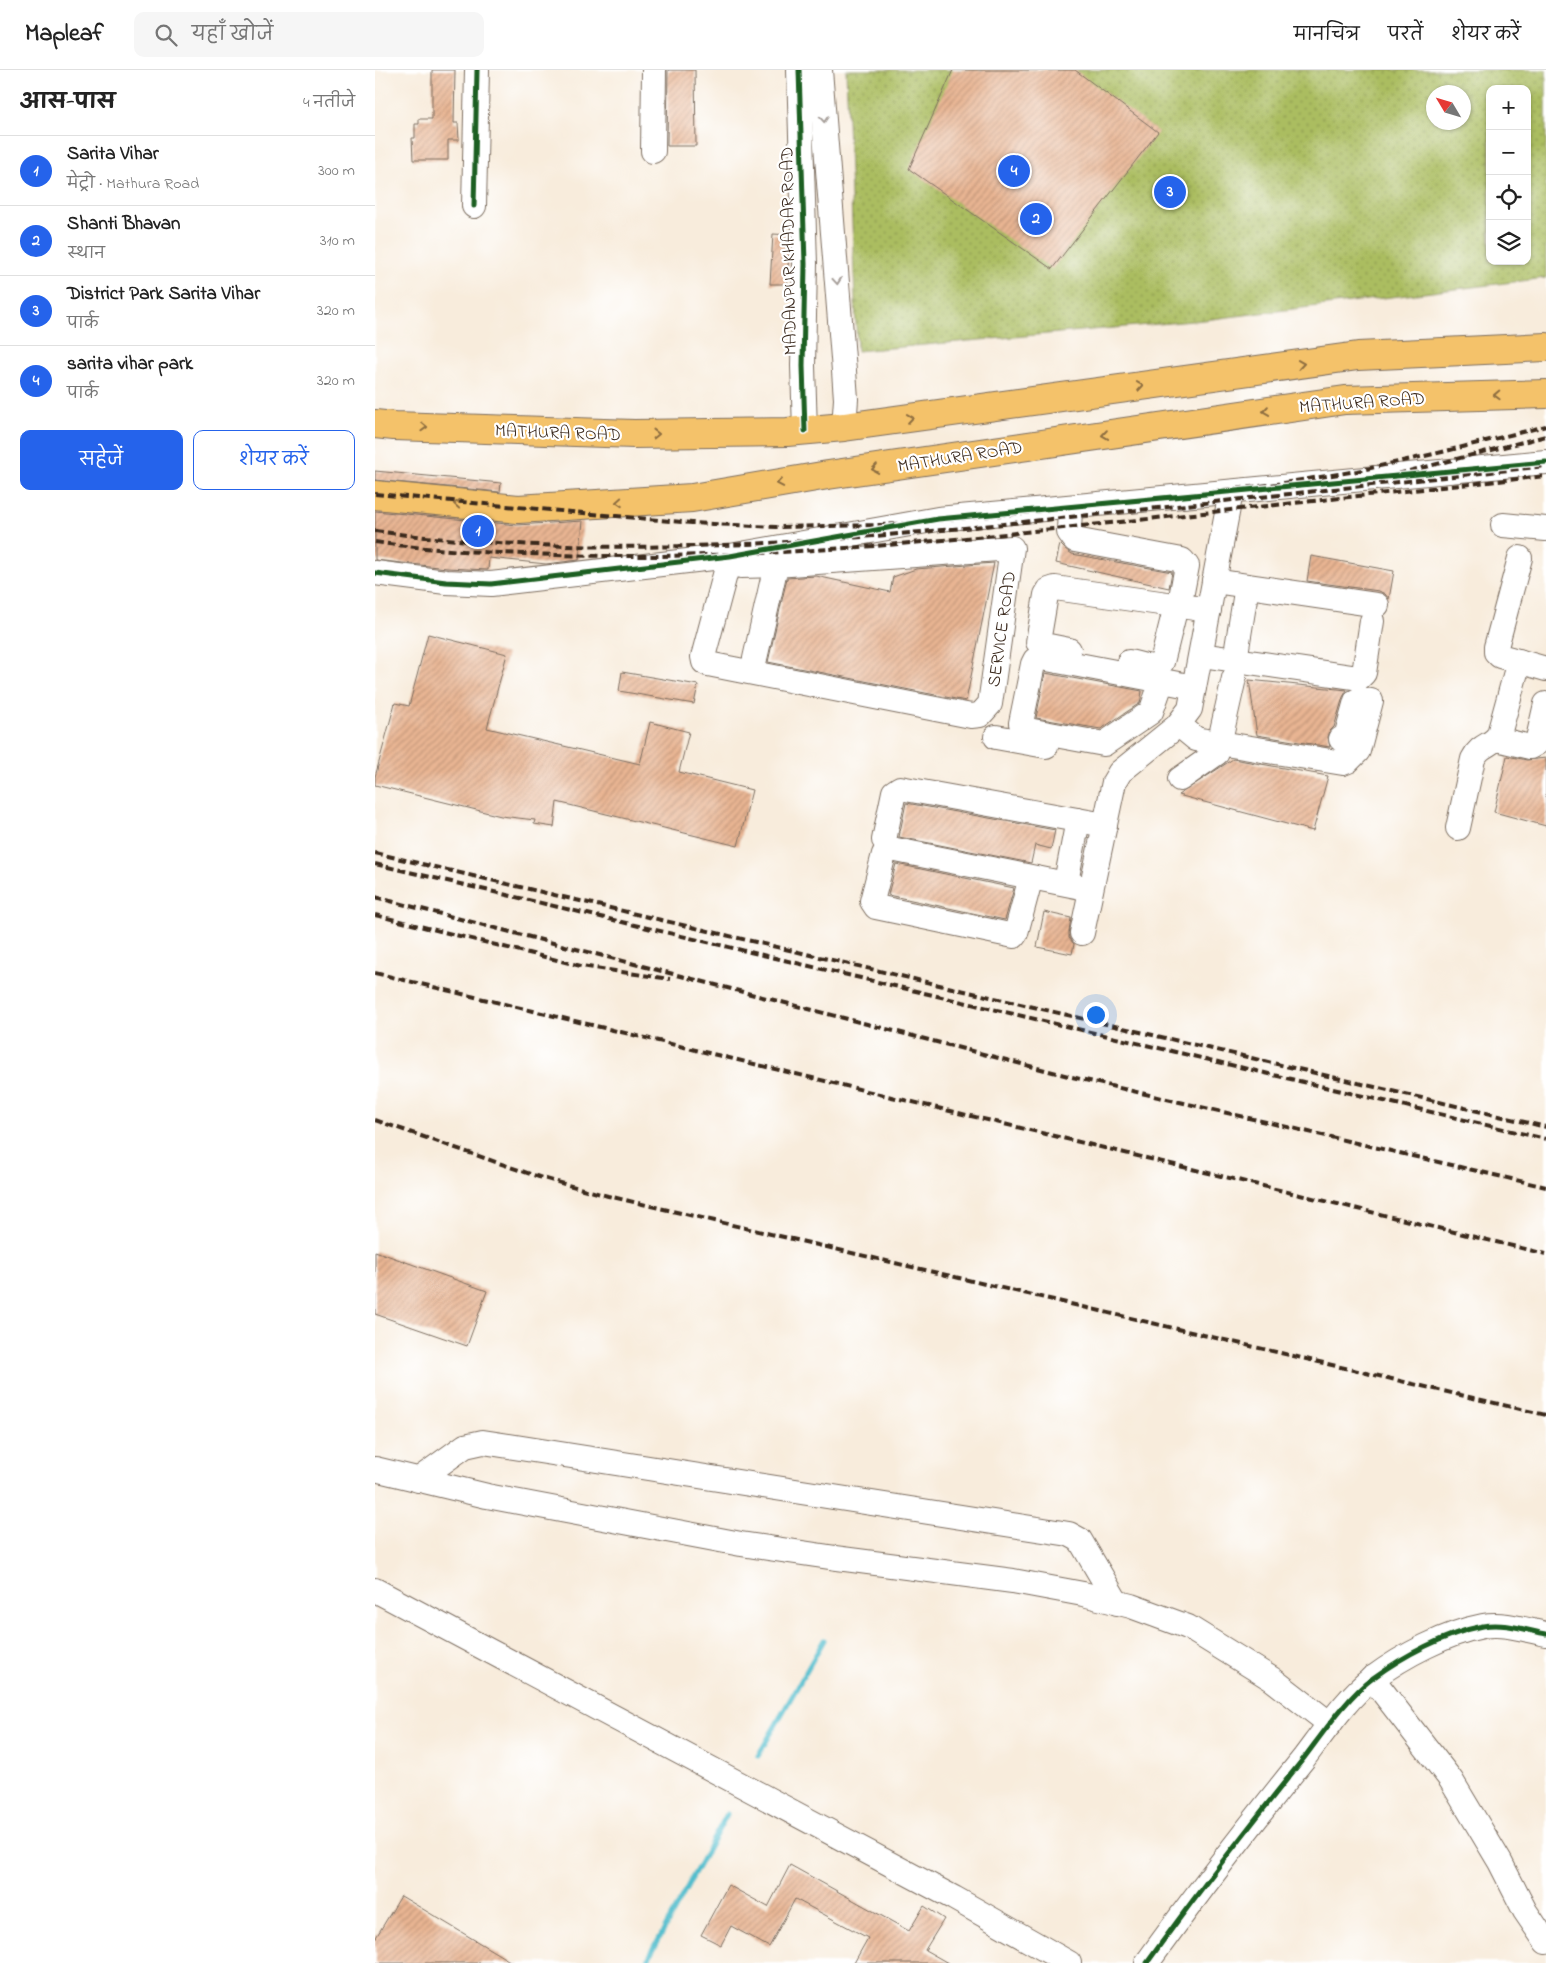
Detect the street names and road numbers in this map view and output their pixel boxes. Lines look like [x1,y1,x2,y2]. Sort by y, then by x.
street label: MADANPUR KHADAR ROAD [775,146,805,356]
street label: MATHURA ROAD [1298,387,1426,421]
street label: MATHURA ROAD [495,419,621,449]
street label: MATHURA ROAD [896,435,1025,481]
street label: SERVICE ROAD [982,570,1024,689]

